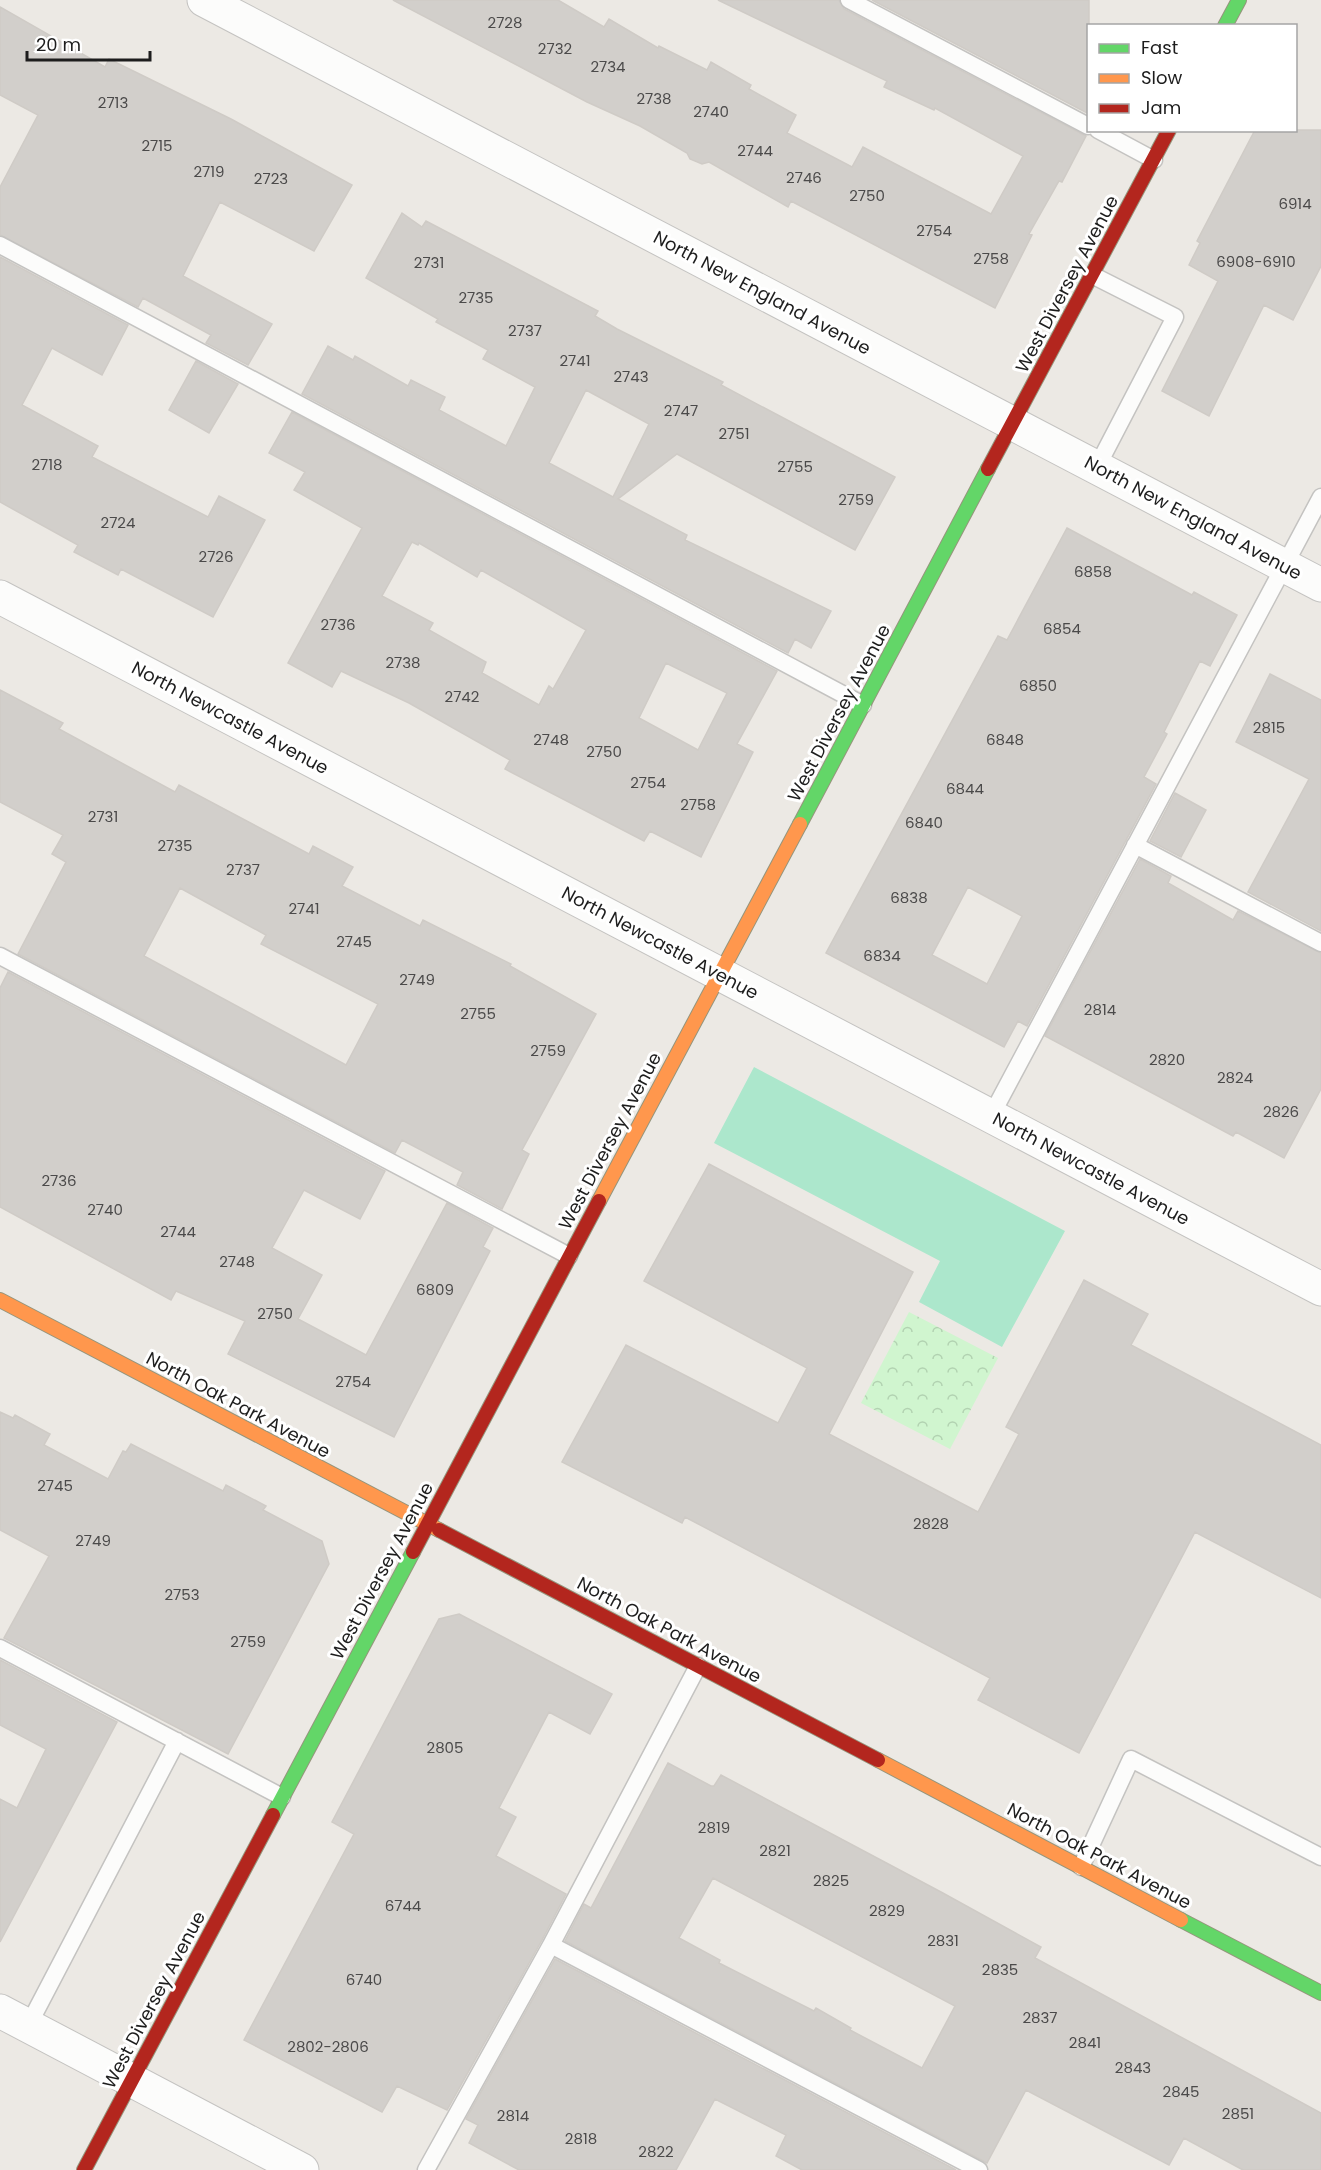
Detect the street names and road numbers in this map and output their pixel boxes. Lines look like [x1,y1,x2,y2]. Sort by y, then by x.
street label: West Diversey Avenue [1009,191,1124,377]
street label: North New England Avenue [649,225,875,361]
street label: North New England Avenue [1080,450,1306,586]
street label: West Diversey Avenue [781,620,896,806]
street label: North Newcastle Avenue [128,655,333,780]
street label: North Newcastle Avenue [558,880,763,1005]
street label: West Diversey Avenue [552,1048,667,1234]
street label: North Newcastle Avenue [989,1106,1194,1231]
street label: North Oak Park Avenue [142,1345,335,1464]
street label: West Diversey Avenue [324,1478,439,1664]
street label: North Oak Park Avenue [573,1570,766,1689]
street label: North Oak Park Avenue [1003,1796,1196,1915]
street label: West Diversey Avenue [96,1907,211,2093]

